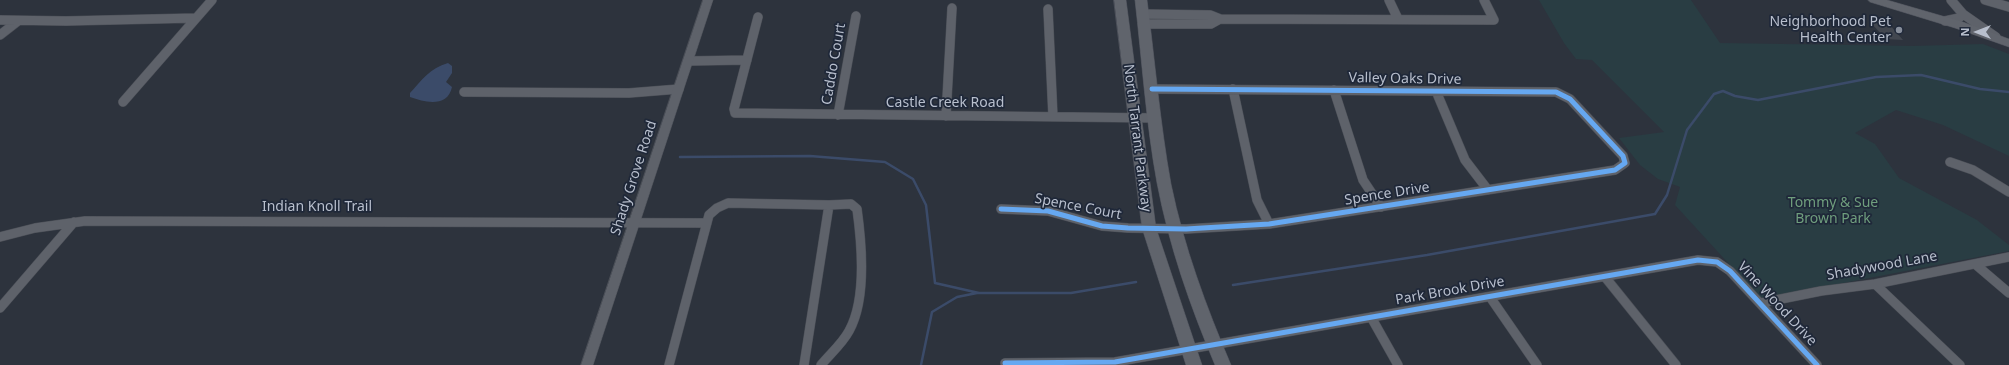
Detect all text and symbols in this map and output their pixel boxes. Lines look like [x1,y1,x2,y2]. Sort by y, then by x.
north arrow [1957,12,1997,52]
place label: Neighborhood Pet Health Center [1769,14,1891,46]
street label: Caddo Court [819,22,849,106]
marker: Neighborhood Pet Health Center [1894,25,1904,35]
text: N [1957,28,1972,36]
street label: North Tarrant Parkway [1120,63,1154,213]
street label: Valley Oaks Drive [1348,70,1462,88]
street label: Castle Creek Road [886,95,1004,111]
street label: Shady Grove Road [608,118,660,238]
street label: Spence Drive [1343,179,1431,209]
street label: Spence Court [1033,190,1123,224]
park label: Tommy & Sue Brown Park [1788,195,1878,228]
street label: Indian Knoll Trail [262,199,372,215]
street label: Shadywood Lane [1825,248,1939,284]
street label: Vine Wood Drive [1734,259,1820,349]
street label: Park Brook Drive [1394,273,1506,309]

